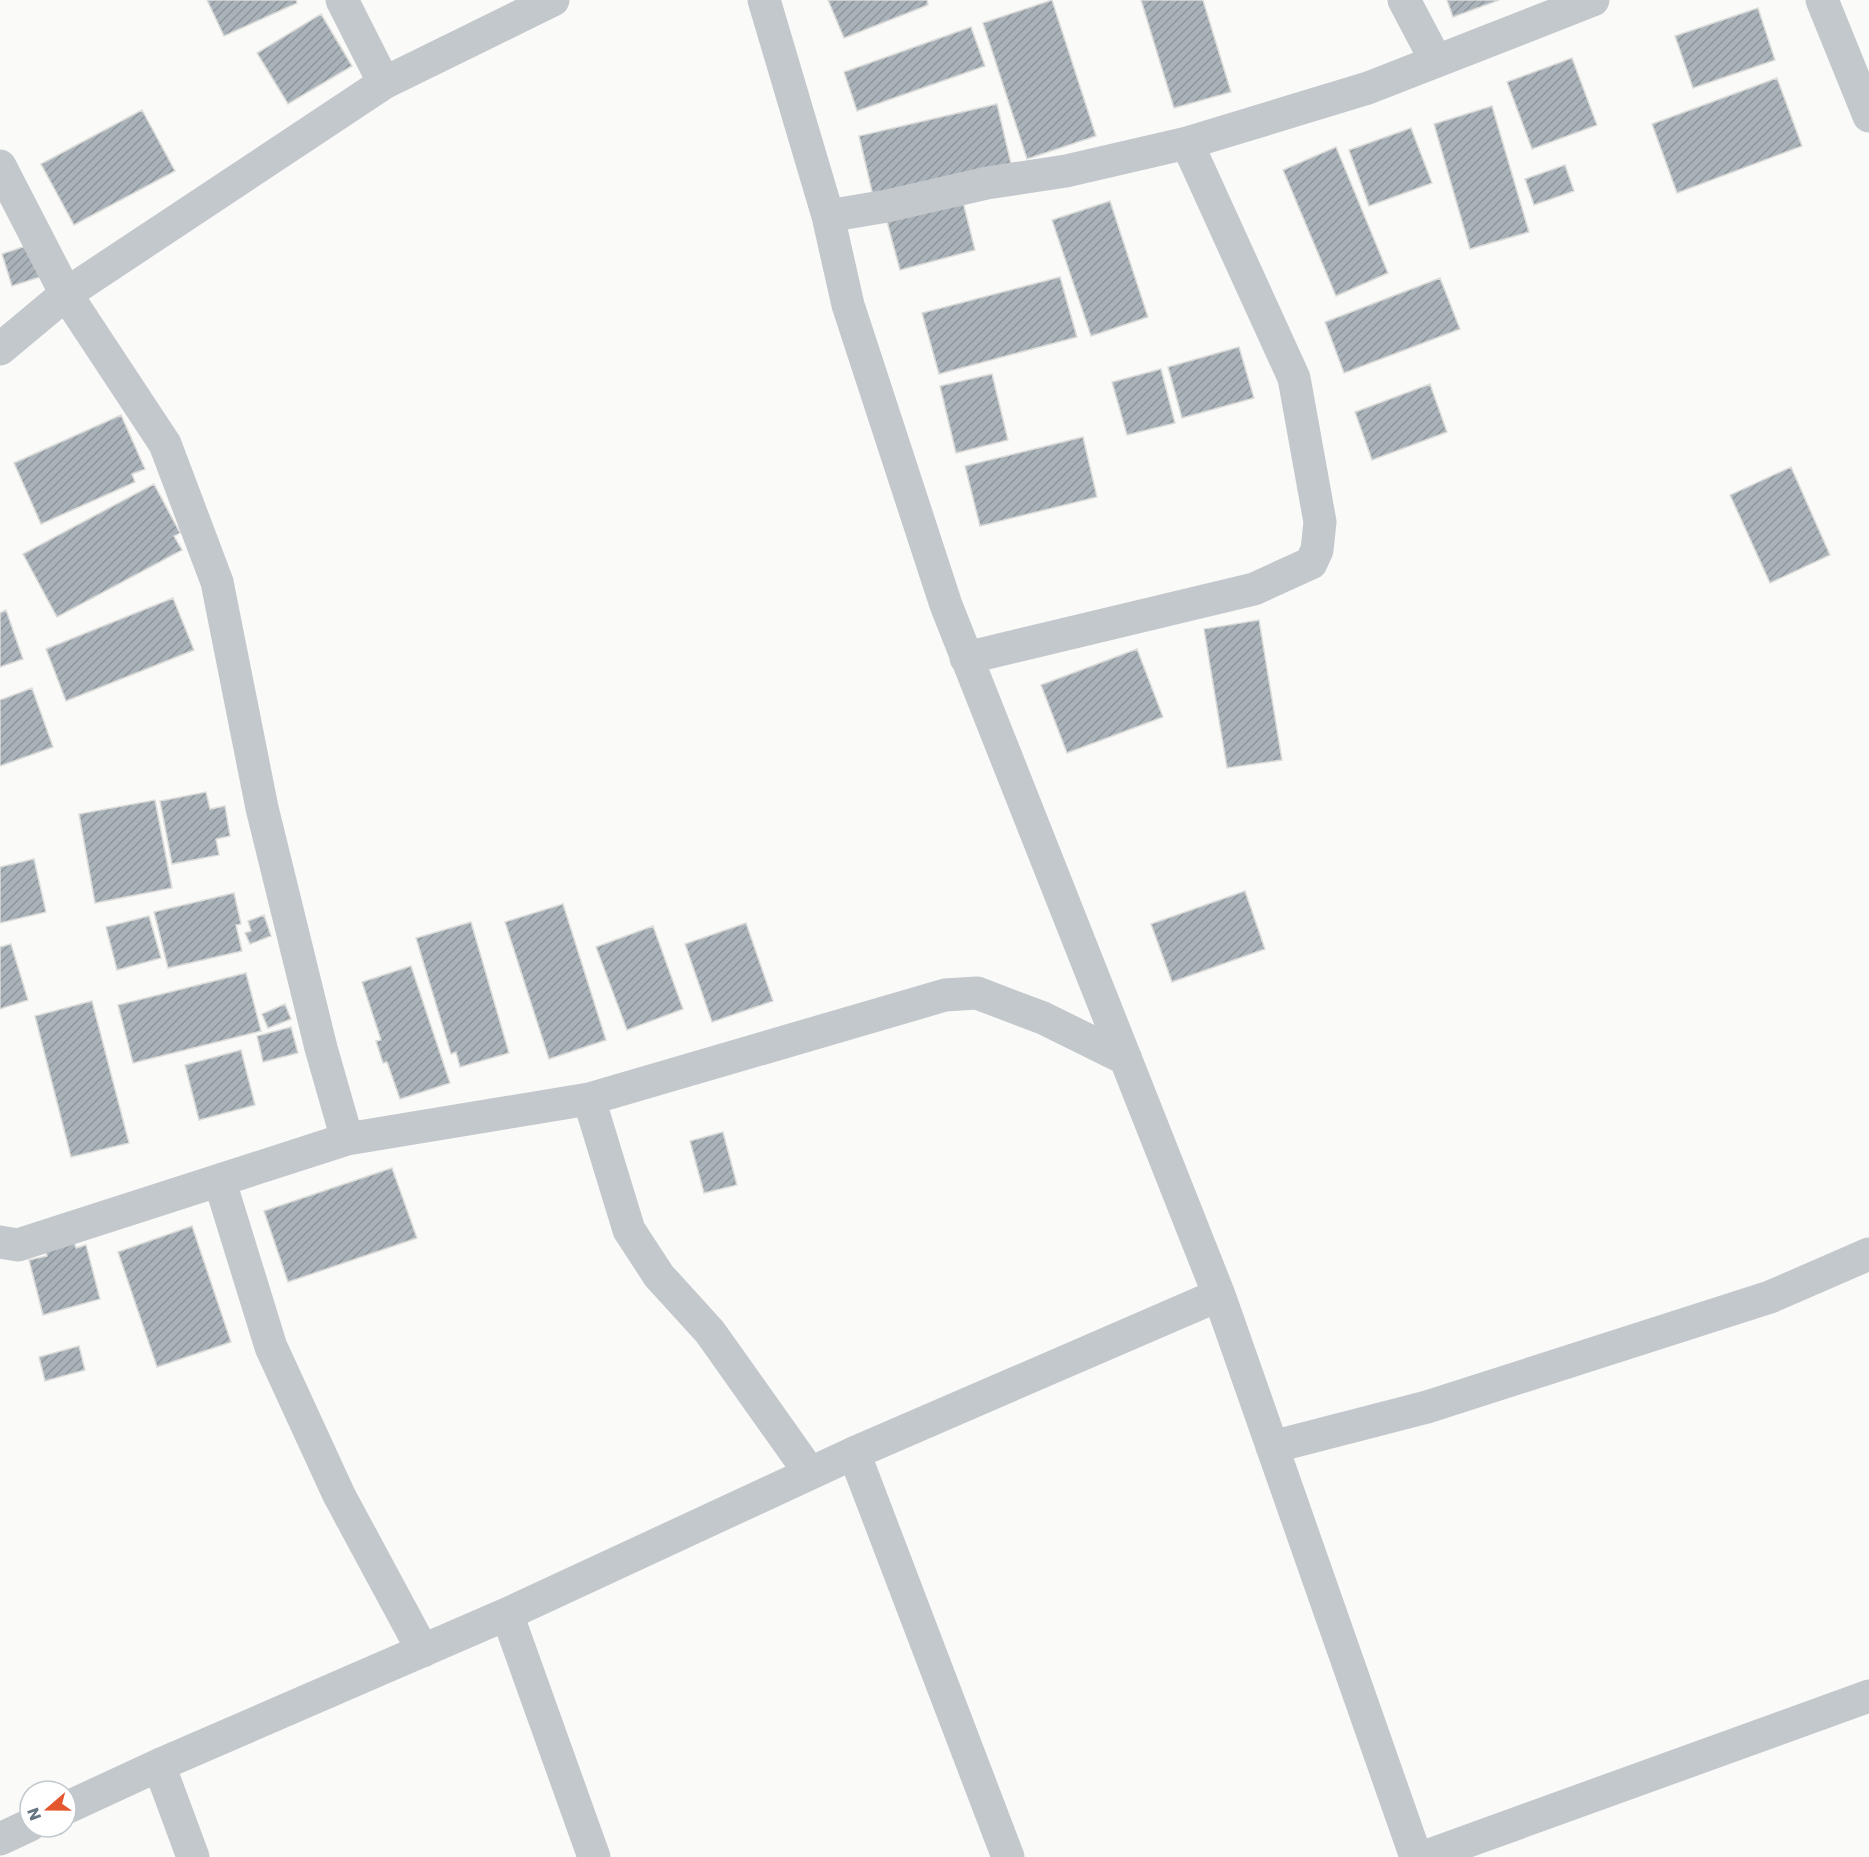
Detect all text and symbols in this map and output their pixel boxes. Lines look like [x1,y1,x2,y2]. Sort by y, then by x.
north arrow [18,1779,78,1839]
text: N [22,1804,47,1824]

